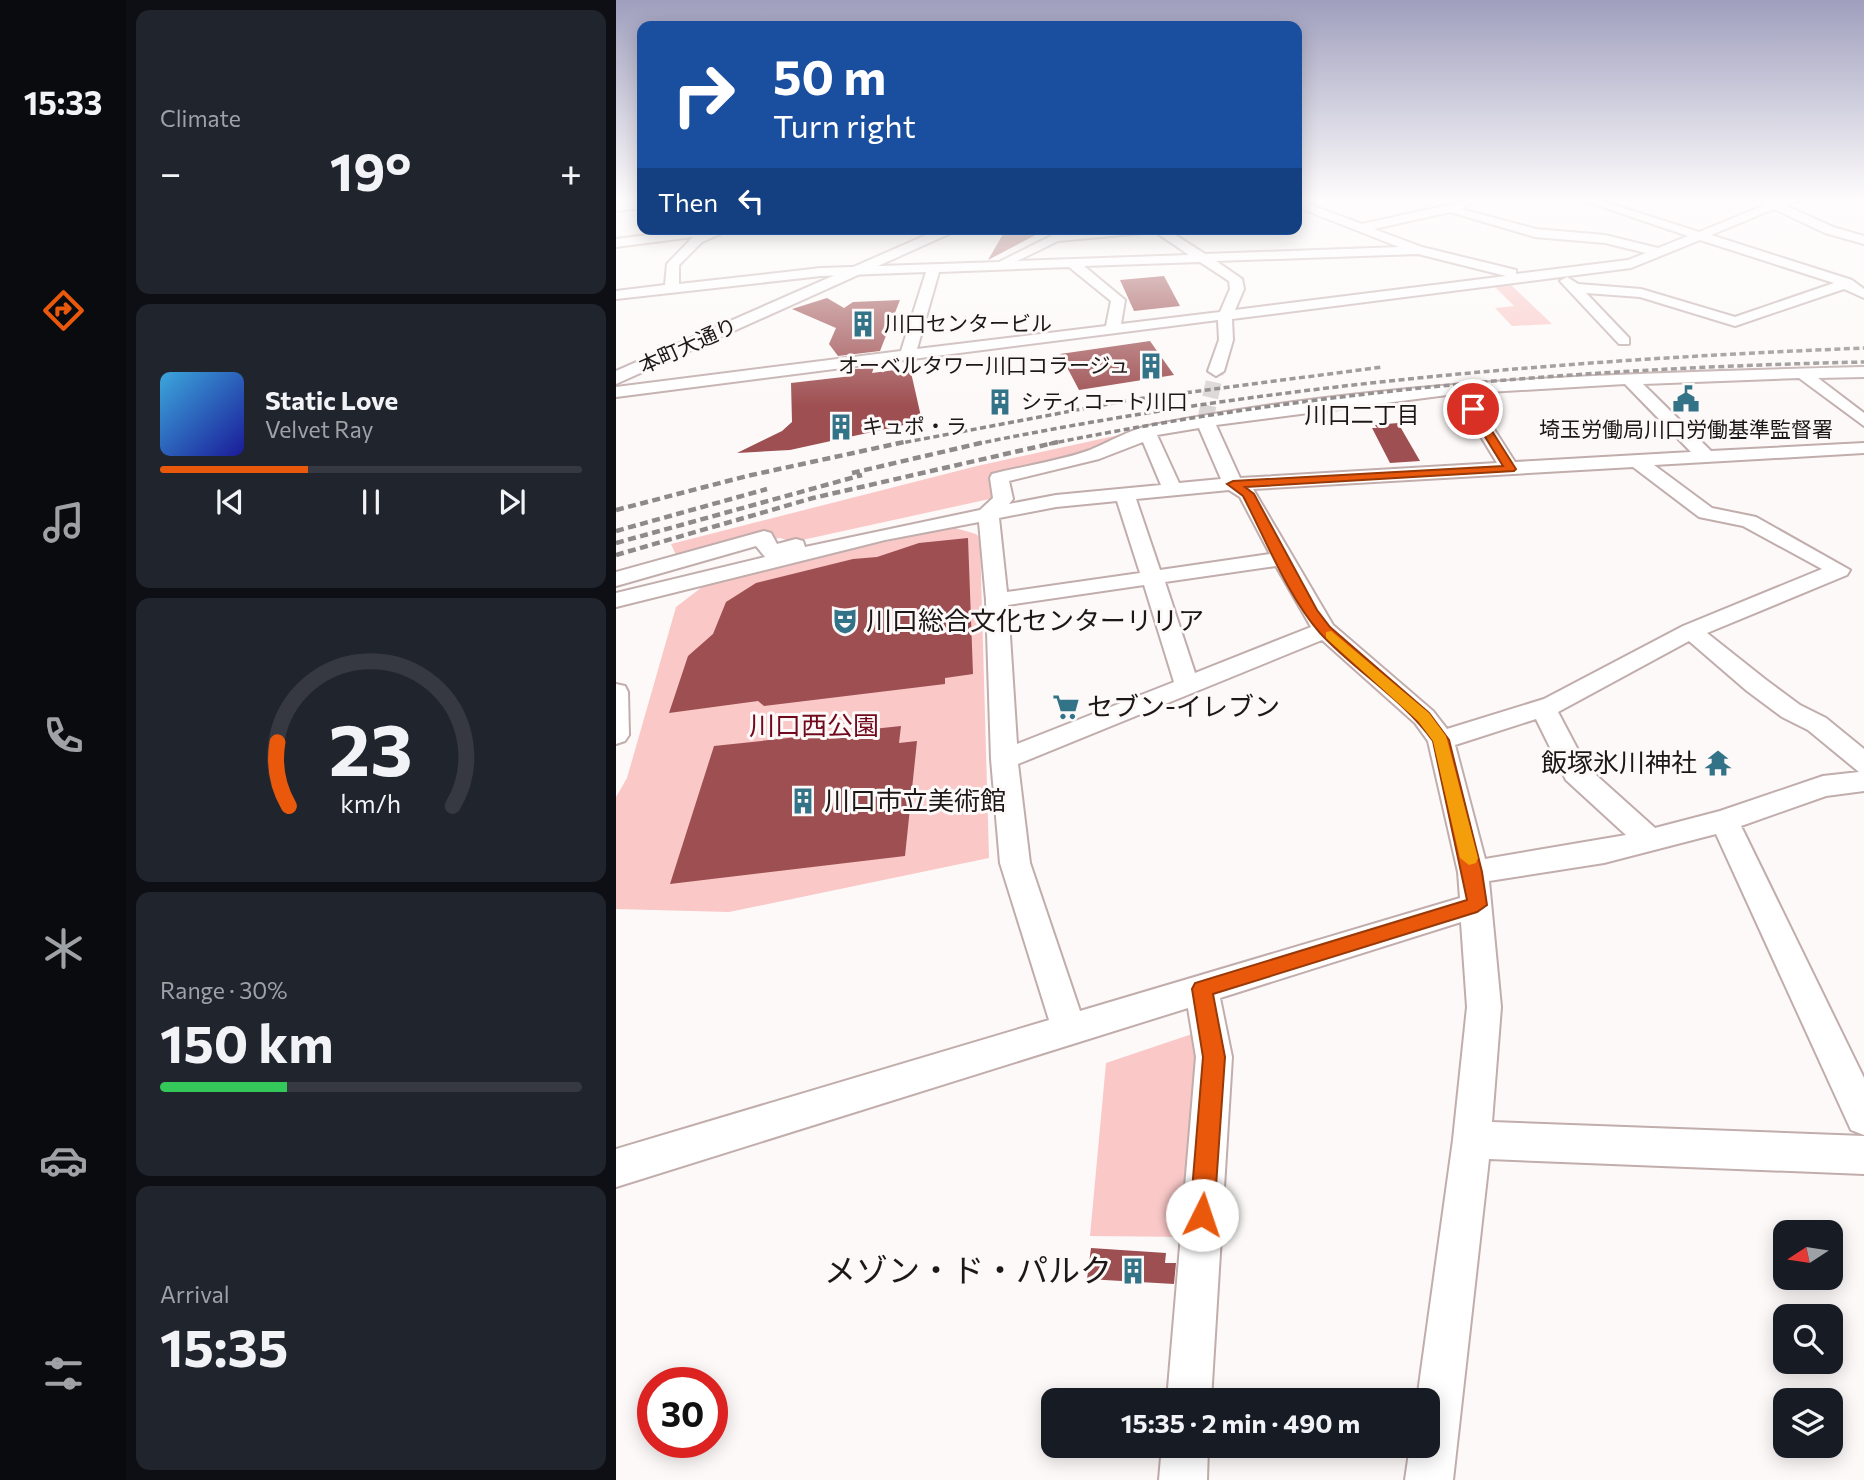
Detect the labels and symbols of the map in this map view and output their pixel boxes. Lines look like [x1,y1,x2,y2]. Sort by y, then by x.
building icon: 川口センタービル [848,309,878,339]
place label: 川口センタービル [884,310,1052,335]
street label: 本町大通り [634,312,740,377]
building icon: オーベルタワー川口コラージュ [1136,351,1166,381]
place label: オーベルタワー川口コラージュ [838,352,1130,377]
pin [1443,379,1503,439]
public building icon: 埼玉労働局川口労働基準監督署 [1671,384,1701,414]
building icon: シティコート川口 [985,387,1015,417]
place label: シティコート川口 [1021,388,1188,413]
district label: 川口二丁目 [1305,400,1420,428]
building icon: キュポ・ラ [826,412,856,442]
place label: キュポ・ラ [862,413,967,438]
place label: 埼玉労働局川口労働基準監督署 [1539,416,1833,441]
place label: 川口総合文化センターリリア [866,604,1204,635]
theatre icon: 川口総合文化センターリリア [830,606,860,636]
place label: セブン-イレブン [1087,690,1280,721]
supermarket icon: セブン-イレブン [1051,692,1081,722]
park label: 川口西公園 [749,709,879,740]
place label: 飯塚氷川神社 [1541,746,1697,777]
temple icon: 飯塚氷川神社 [1703,748,1733,778]
place label: 川口市立美術館 [824,784,1006,815]
building icon: 川口市立美術館 [788,786,818,816]
position arrow [1165,1178,1239,1252]
north arrow [1773,1220,1843,1290]
place label: メゾン・ド・パルク [824,1249,1112,1289]
building icon: メゾン・ド・パルク [1118,1256,1148,1286]
speed limit sign: 30 [637,1367,728,1458]

